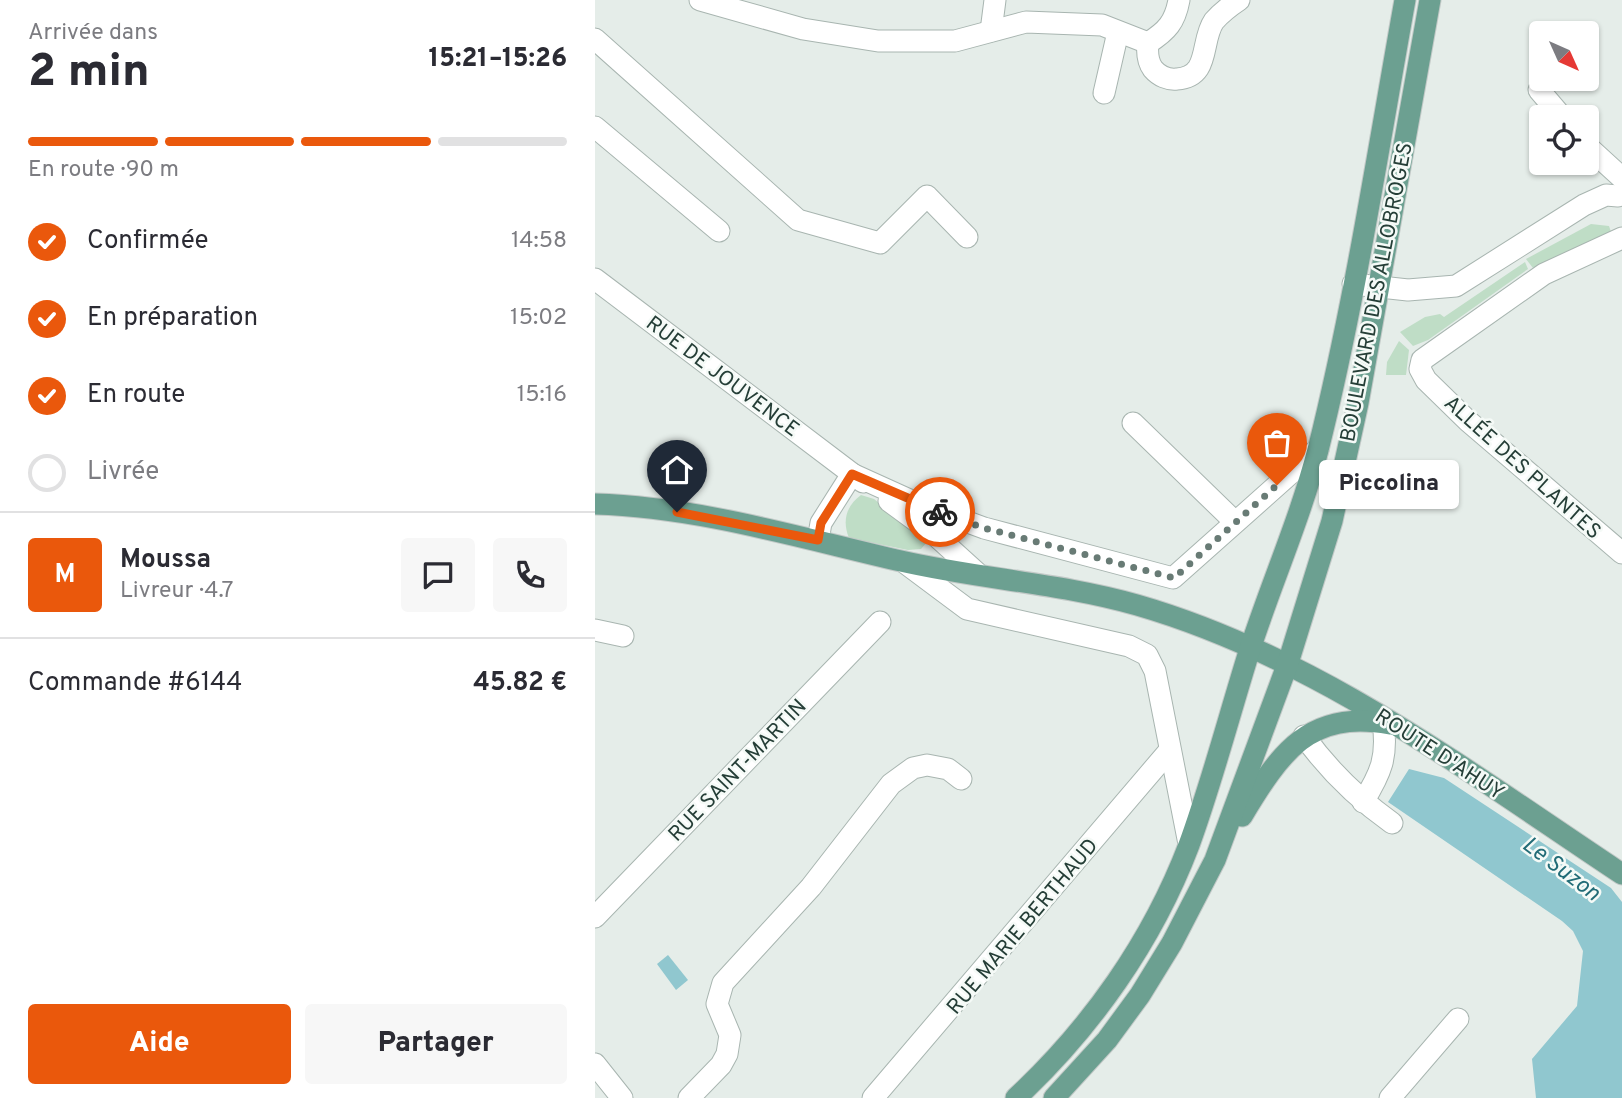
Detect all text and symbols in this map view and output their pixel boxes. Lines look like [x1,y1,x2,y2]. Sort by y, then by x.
text: Arrivée dans [28,19,158,48]
north arrow [1529,21,1599,91]
map controls [1529,21,1599,175]
text: 15:21–15:26 [429,43,567,76]
text: 2 min [28,44,150,103]
button: locate [1529,105,1599,175]
street label: BOULEVARD DES ALLOBROGES [1335,140,1420,444]
text: En route · 90 m [28,156,179,185]
icon: check [28,223,66,261]
text: Confirmée [87,225,209,258]
text: 14:58 [511,227,567,256]
icon: check [28,300,66,338]
text: En préparation [87,302,258,335]
text: 15:02 [510,304,567,333]
street label: RUE DE JOUVENCE [640,311,804,444]
icon: check [28,377,66,415]
text: En route [87,379,185,412]
text: 15:16 [517,381,567,410]
street label: ALLÉE DES PLANTES [1438,390,1607,546]
pin [1247,413,1307,485]
icon: bag [1258,424,1296,462]
pin [647,440,707,512]
icon: home [658,451,696,489]
text: Livrée [87,456,159,489]
callout: Piccolina [1319,461,1459,510]
text: Piccolina [1339,470,1439,499]
courier [905,477,975,547]
icon: bike [921,493,959,531]
button: chat [401,538,475,612]
button: phone [493,538,567,612]
text: Moussa [120,544,211,577]
text: M [54,559,76,592]
text: Livreur · 4.7 [120,577,233,606]
text: Commande #6144 [28,667,242,700]
text: 45.82 € [473,667,567,700]
street label: RUE SAINT-MARTIN [663,694,813,848]
street label: ROUTE D'AHUY [1369,703,1509,807]
water label: Le Suzon [1516,831,1606,909]
street label: RUE MARIE BERTHAUD [942,833,1105,1021]
button: Aide [28,1004,291,1084]
button: Partager [305,1004,567,1084]

